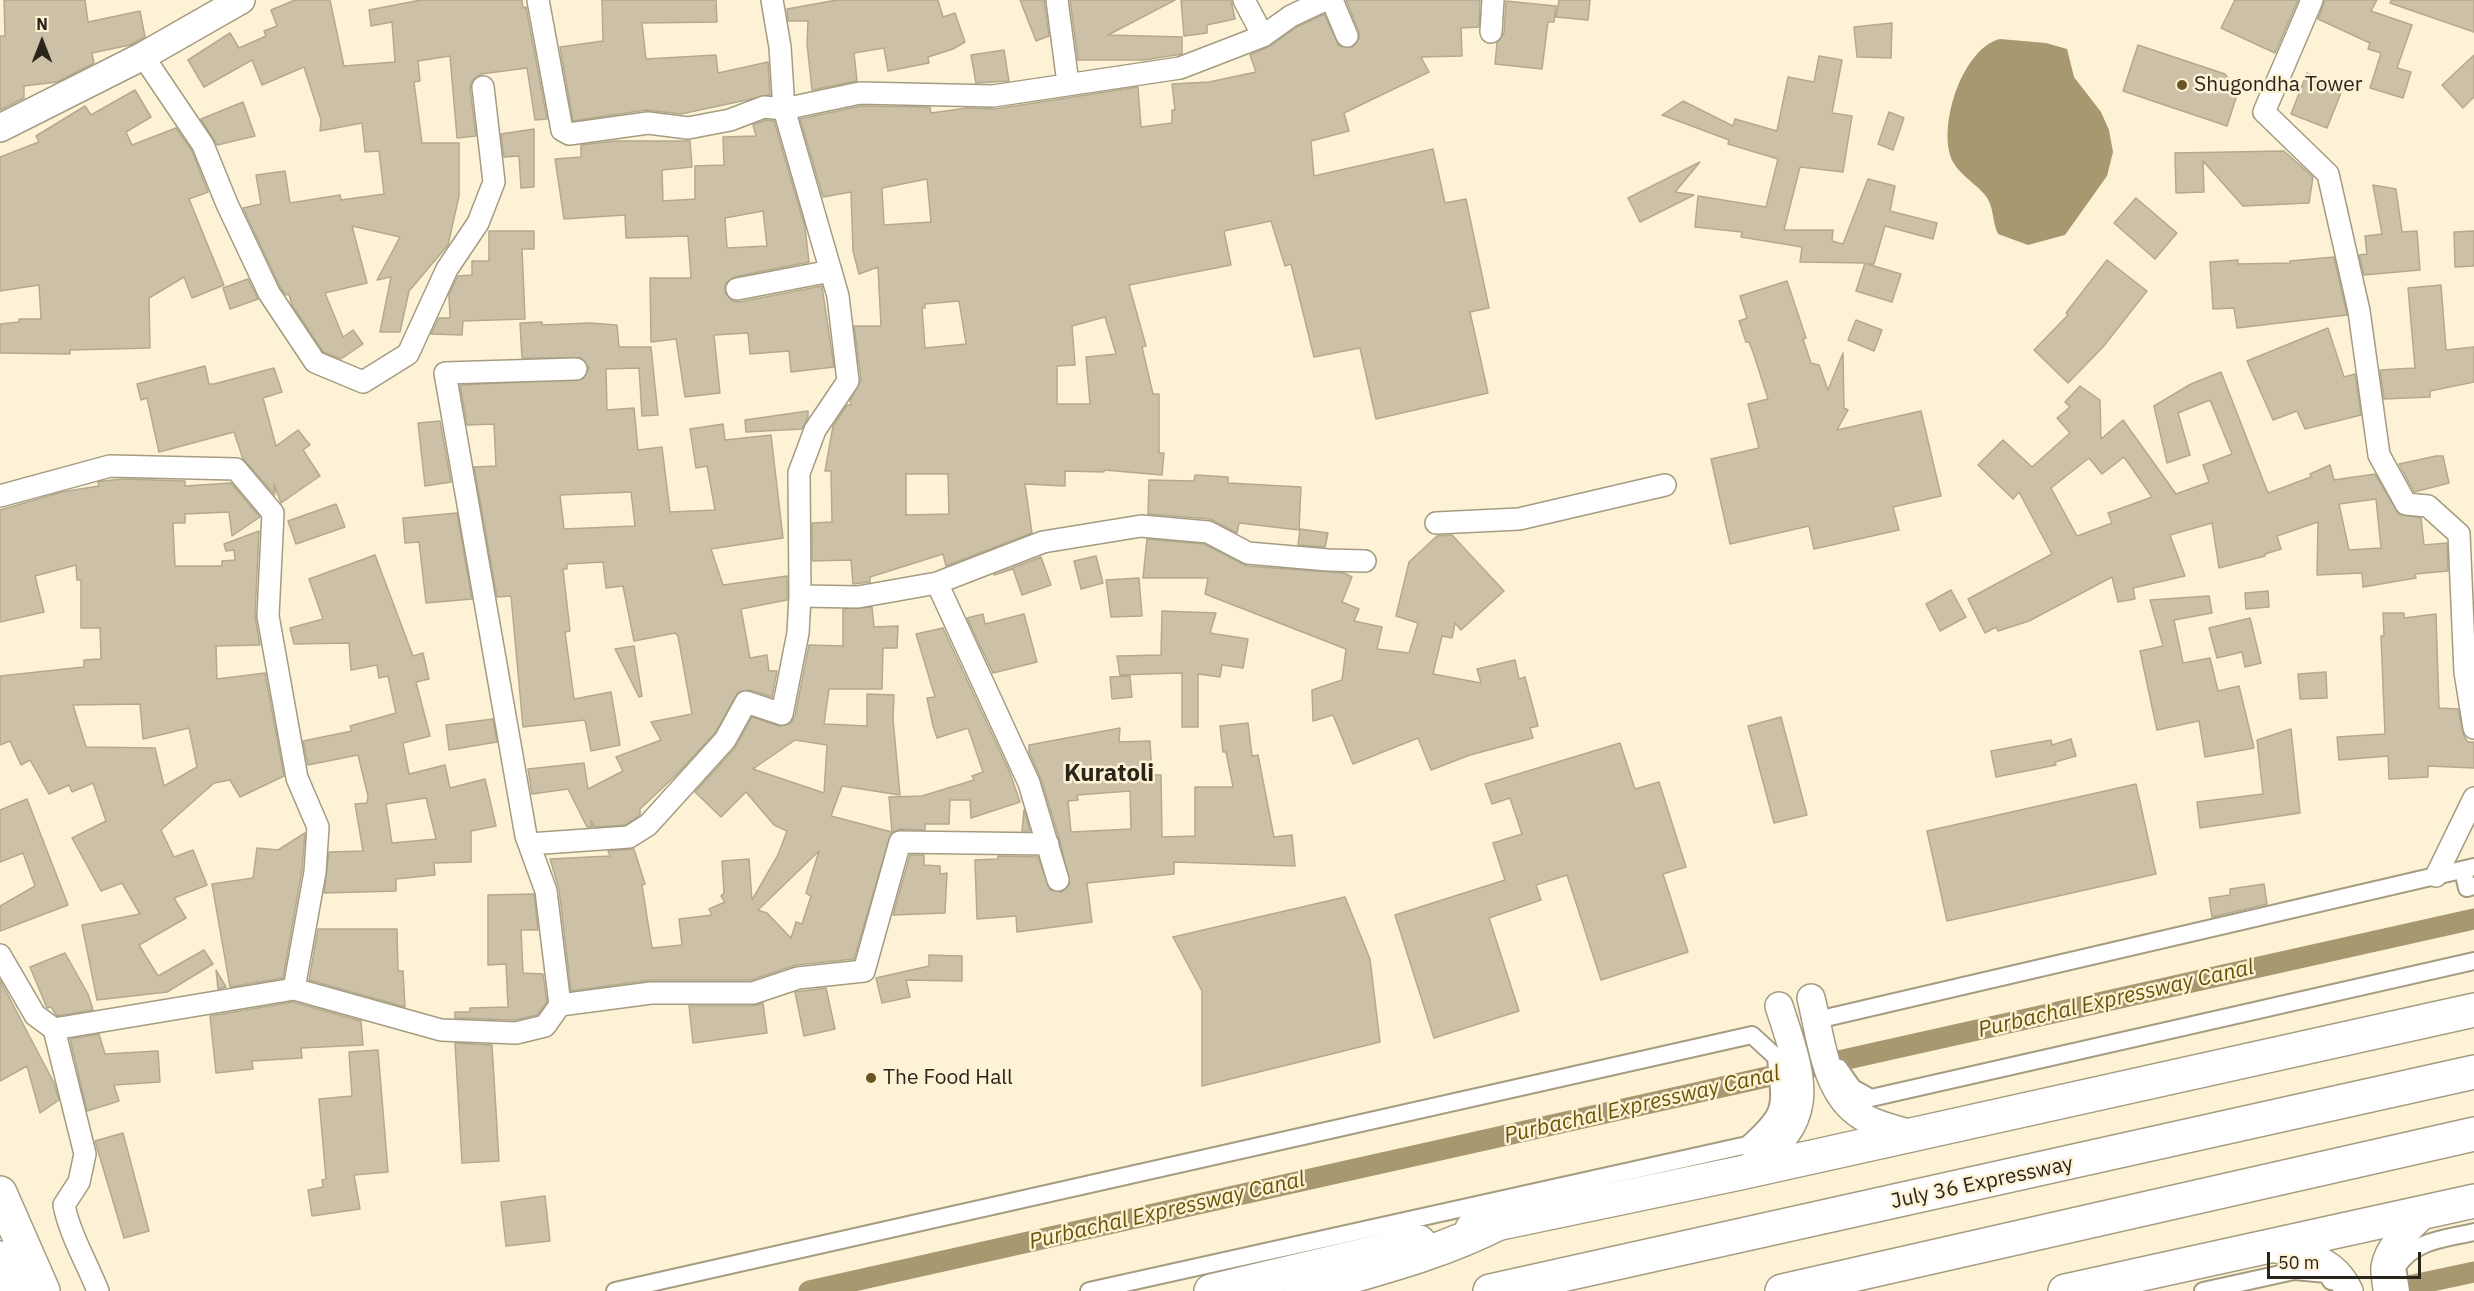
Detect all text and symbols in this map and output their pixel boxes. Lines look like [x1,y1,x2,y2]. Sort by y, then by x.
north arrow [12,12,72,72]
text: N [36,14,48,34]
place label: Shugondha Tower [2194,72,2363,98]
marker: Shugondha Tower [2175,78,2189,92]
district label: Kuratoli [1064,760,1154,788]
water label: Purbachal Expressway Canal [1976,954,2256,1044]
water label: Purbachal Expressway Canal [1502,1060,1782,1150]
place label: The Food Hall [883,1065,1013,1091]
marker: The Food Hall [864,1071,878,1085]
street label: July 36 Expressway [1889,1151,2075,1215]
water label: Purbachal Expressway Canal [1027,1166,1307,1256]
scale bar [2270,1240,2424,1278]
text: 50 m [2278,1251,2320,1274]

